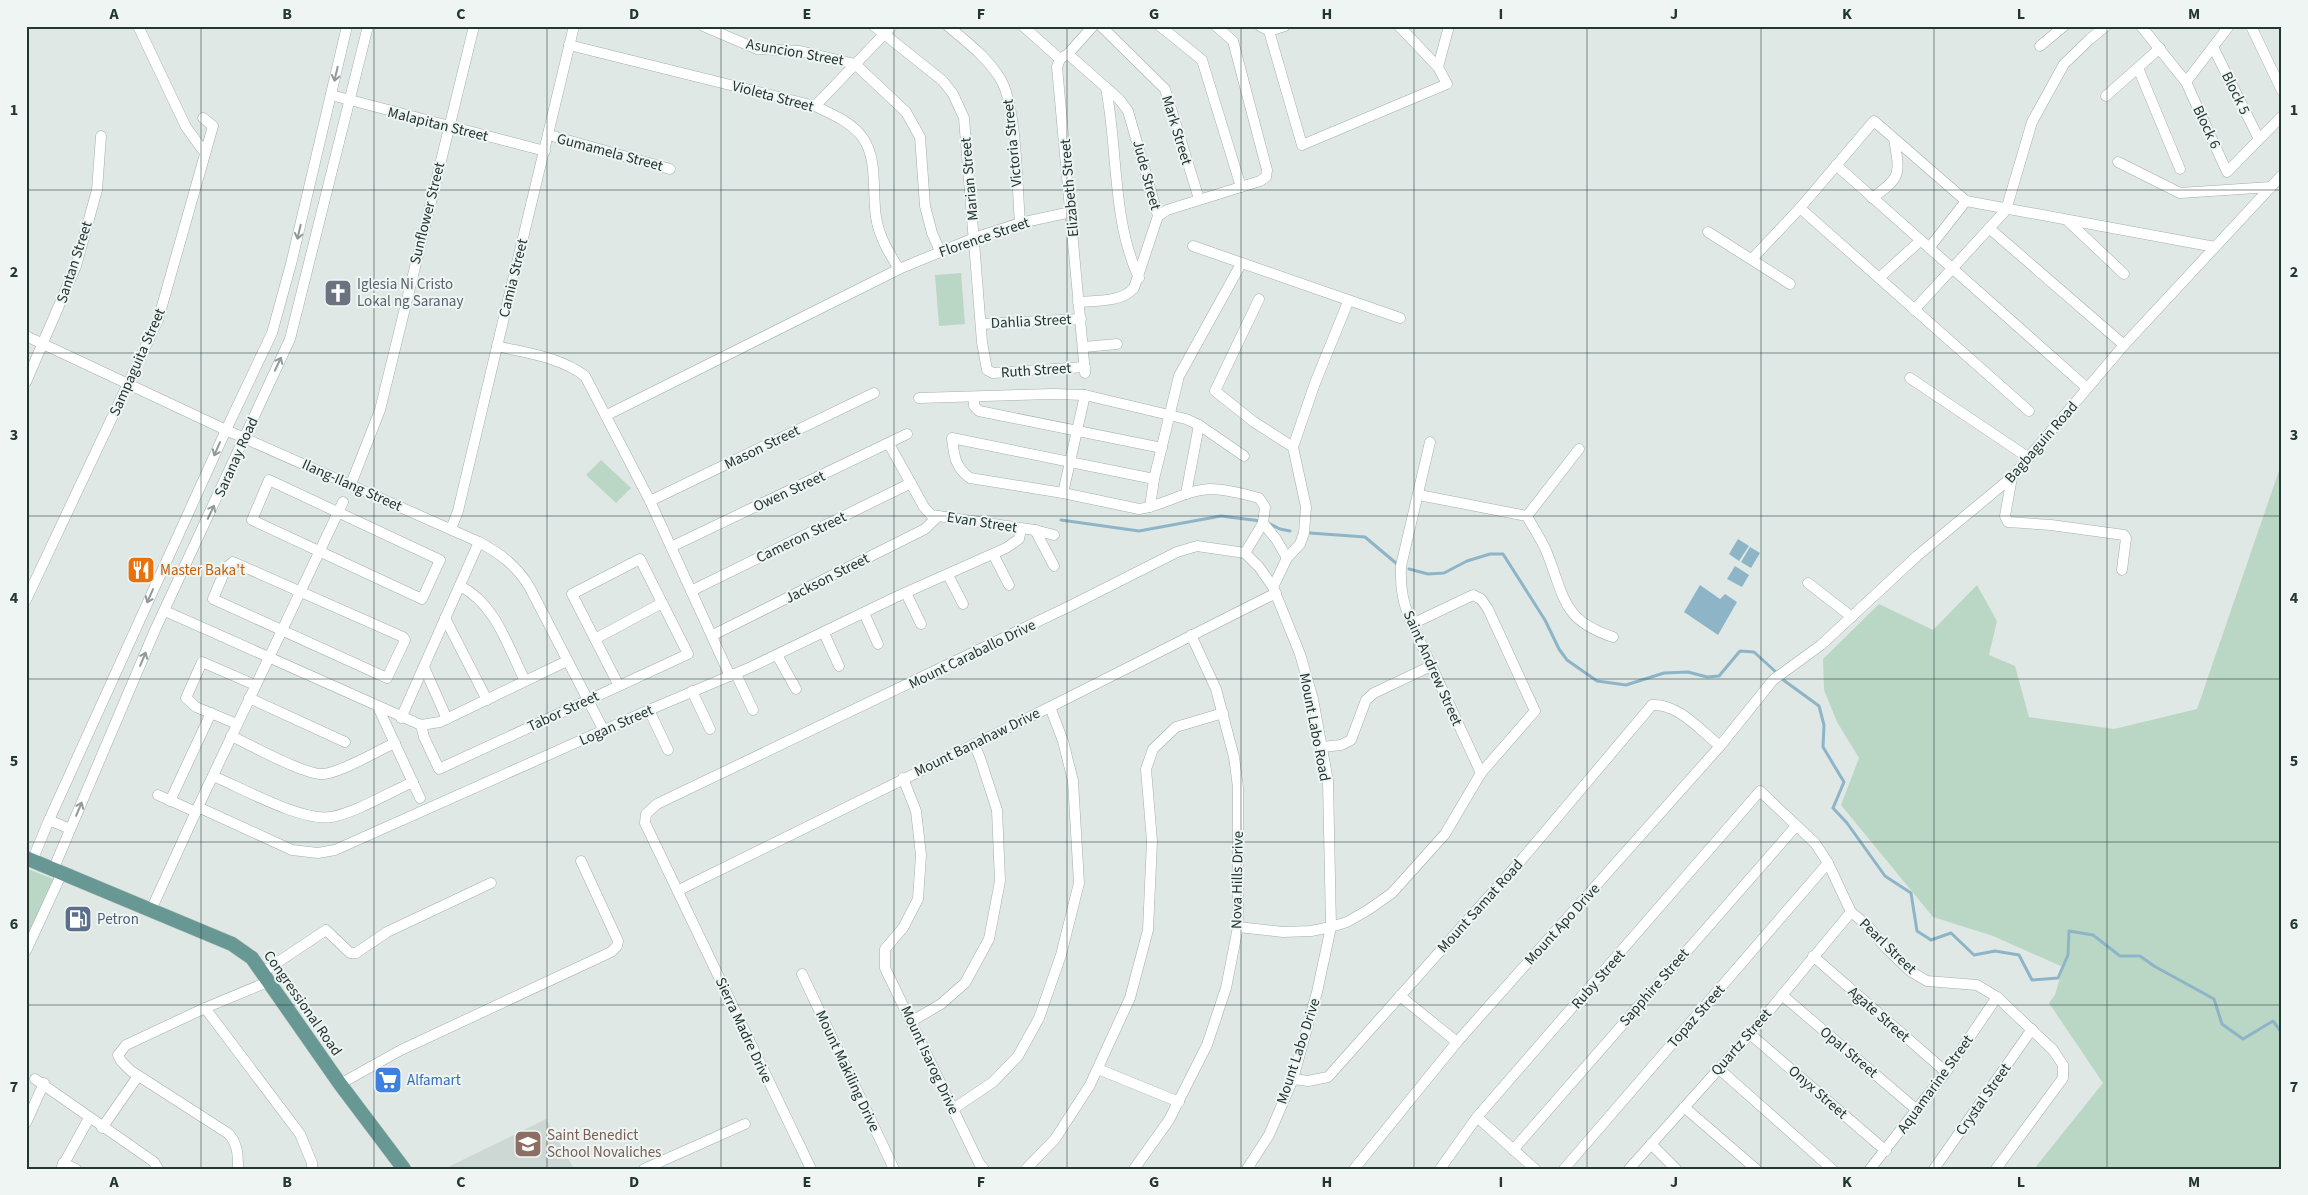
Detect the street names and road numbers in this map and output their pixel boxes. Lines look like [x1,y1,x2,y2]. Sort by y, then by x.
street label: Asuncion Street [745,34,845,71]
street label: Block 5 [2216,68,2255,118]
street label: Violeta Street [730,76,816,117]
street label: Mark Street [1156,93,1197,167]
street label: Victoria Street [997,98,1028,188]
street label: Malapitan Street [385,102,490,147]
street label: Block 6 [2187,102,2226,152]
street label: Gumamela Street [554,128,665,177]
street label: Marian Street [955,136,984,222]
street label: Elizabeth Street [1055,138,1084,238]
street label: Jude Street [1127,138,1166,212]
street label: Sunflower Street [405,160,450,266]
street label: Florence Street [936,212,1032,263]
street label: Santan Street [51,219,98,306]
street label: Camia Street [494,237,533,320]
street label: Sampaguita Street [104,305,171,419]
street label: Dahlia Street [990,309,1072,334]
street label: Ruth Street [1000,358,1072,383]
street label: Bagbaguin Road [2000,397,2083,488]
street label: Saranay Road [209,414,264,501]
street label: Mason Street [721,420,804,475]
street label: Ilang-Ilang Street [298,454,405,517]
street label: Owen Street [750,466,829,517]
street label: Cameron Street [753,507,850,568]
street label: Evan Street [945,507,1019,538]
street label: Jackson Street [781,548,873,609]
street label: Saint Andrew Street [1398,607,1467,729]
street label: Mount Caraballo Drive [905,615,1039,694]
street label: Mount Labo Road [1294,671,1335,783]
street label: Tabor Street [524,686,602,737]
street label: Logan Street [576,700,657,751]
street label: Mount Banahaw Drive [911,703,1044,782]
street label: Nova Hills Drive [1226,831,1249,929]
street label: Mount Samat Road [1433,855,1528,958]
street label: Mount Apo Drive [1520,879,1605,970]
street label: Pearl Street [1854,914,1921,979]
street label: Sapphire Street [1615,944,1694,1031]
street label: Ruby Street [1567,945,1630,1014]
street label: Congressional Road [258,946,347,1060]
street label: Sierra Madre Drive [710,974,777,1087]
street label: Topaz Street [1663,980,1730,1053]
street label: Agate Street [1843,982,1914,1047]
street label: Mount Labo Drive [1271,995,1325,1107]
street label: Mount Isarog Drive [895,1003,964,1118]
street label: Quartz Street [1706,1004,1777,1081]
street label: Mount Makiling Drive [810,1007,885,1135]
street label: Opal Street [1815,1022,1882,1083]
street label: Aquamarine Street [1892,1031,1978,1138]
street label: Crystal Street [1951,1059,2016,1140]
street label: Onyx Street [1784,1061,1852,1124]

